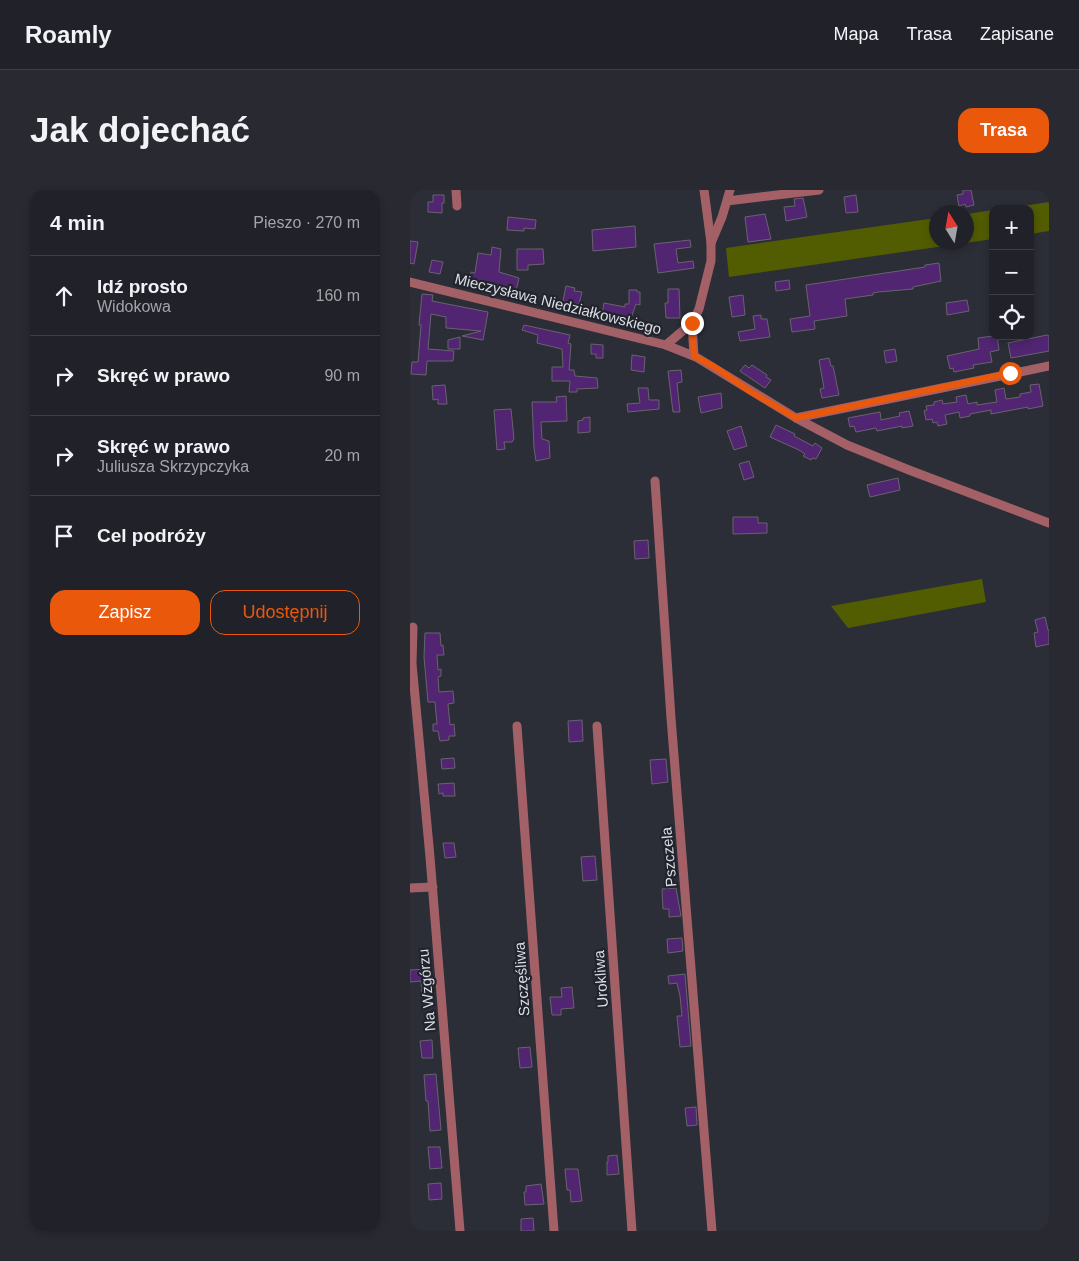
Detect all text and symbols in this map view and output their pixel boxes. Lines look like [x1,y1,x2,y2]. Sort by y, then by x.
text: Roamly [25,21,112,48]
text: Mapa [834,24,879,44]
text: Trasa [907,24,952,44]
text: Zapisane [980,24,1054,44]
button: Trasa [958,108,1049,153]
text: Jak dojechać [30,110,250,149]
north arrow [929,205,974,250]
map controls [989,205,1034,340]
button: + [989,205,1034,250]
text: 4 min [50,211,105,234]
text: Pieszo · 270 m [253,214,360,231]
button: − [989,250,1034,295]
street label: Mieczysława Niedziałkowskiego [453,270,663,337]
text: Idź prosto [97,276,188,297]
icon: ahead [50,282,78,310]
text: 160 m [316,287,360,304]
button: locate [989,295,1034,340]
text: Widokowa [97,298,171,315]
route end [681,312,704,335]
icon: right [50,362,78,390]
route start [999,362,1022,385]
text: Skręć w prawo [97,365,230,386]
text: 90 m [324,367,360,384]
text: Skręć w prawo [97,436,230,457]
icon: right [50,442,78,470]
text: 20 m [324,447,360,464]
text: Juliusza Skrzypczyka [97,458,249,475]
icon: arrive [50,522,78,550]
text: Cel podróży [97,525,206,546]
button: Zapisz [50,590,200,635]
button: Udostępnij [210,590,360,635]
street label: Pszczela [657,826,680,888]
street label: Szczęśliwa [510,941,533,1017]
street label: Na Wzgórzu [414,948,439,1032]
street label: Urokliwa [590,949,611,1008]

